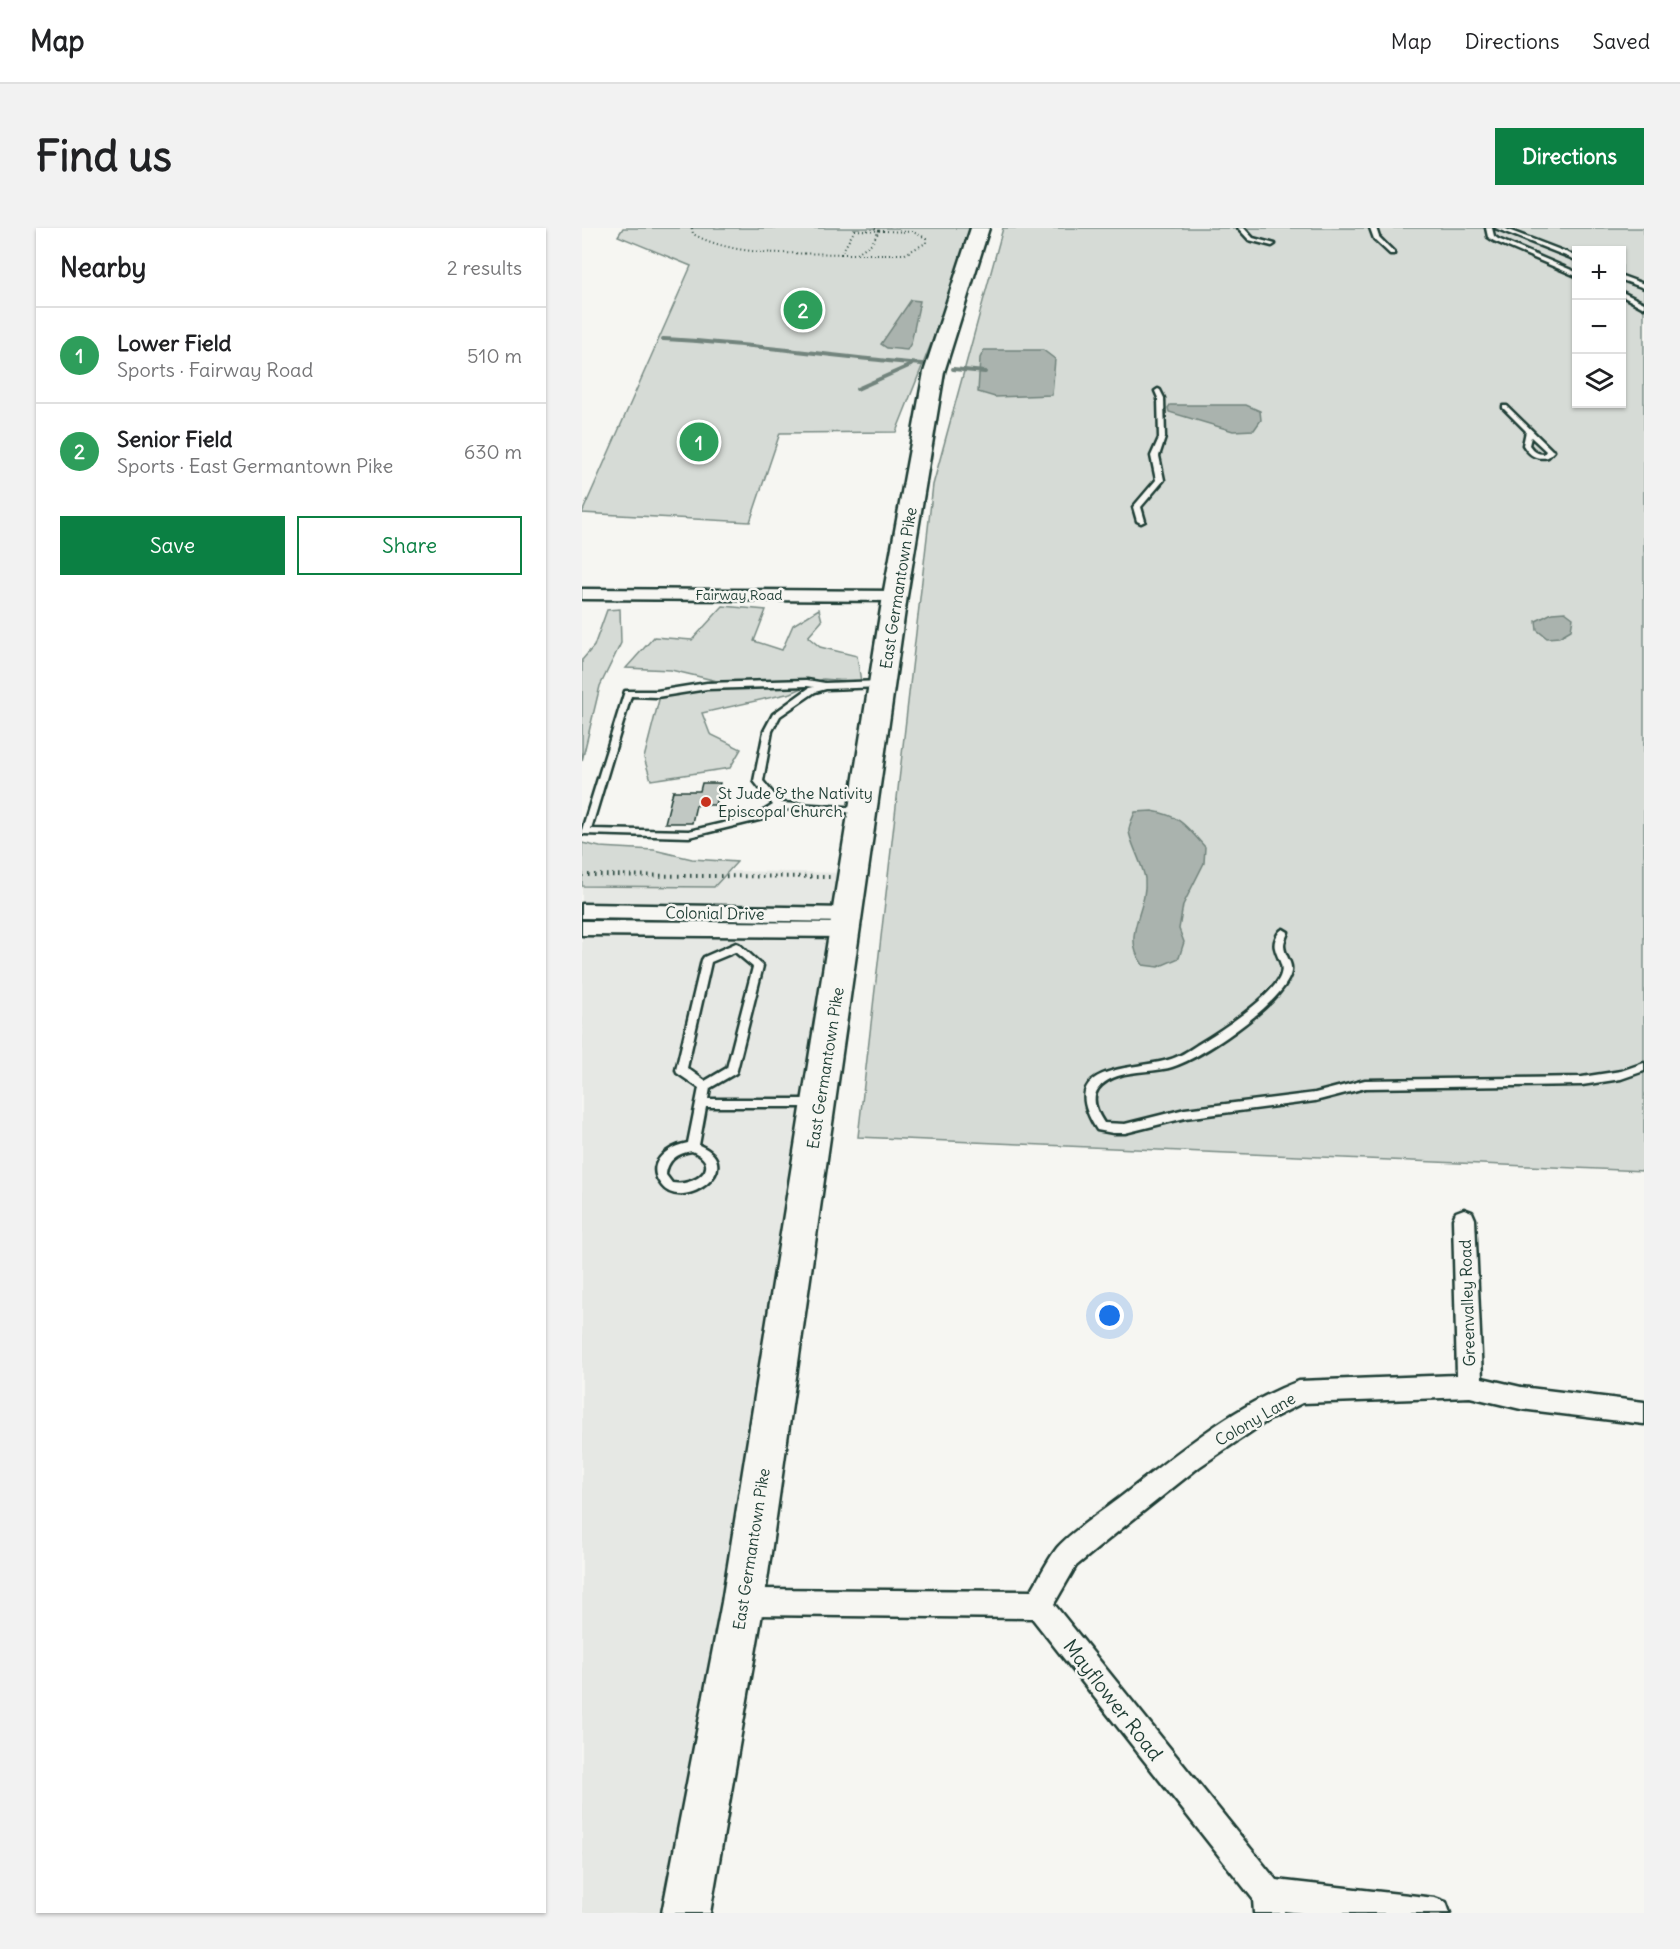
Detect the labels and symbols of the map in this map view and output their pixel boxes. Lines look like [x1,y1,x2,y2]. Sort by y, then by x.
pin: 2 [784,288,822,332]
pin: 1 [680,420,718,464]
street label: East Germantown Pike [875,506,921,670]
street label: Fairway Road [695,586,783,604]
place label: St Jude & the Nativity Episcopal Church [718,783,873,821]
marker: St Jude & the Nativity Episcopal Church [699,795,713,809]
street label: Colonial Drive [665,902,765,924]
street label: East Germantown Pike [802,986,848,1150]
street label: Greenvalley Road [1455,1239,1479,1367]
your location [1095,1301,1124,1330]
street label: Colony Lane [1211,1388,1299,1450]
street label: East Germantown Pike [728,1467,774,1631]
street label: Mayflower Road [1058,1634,1169,1766]

